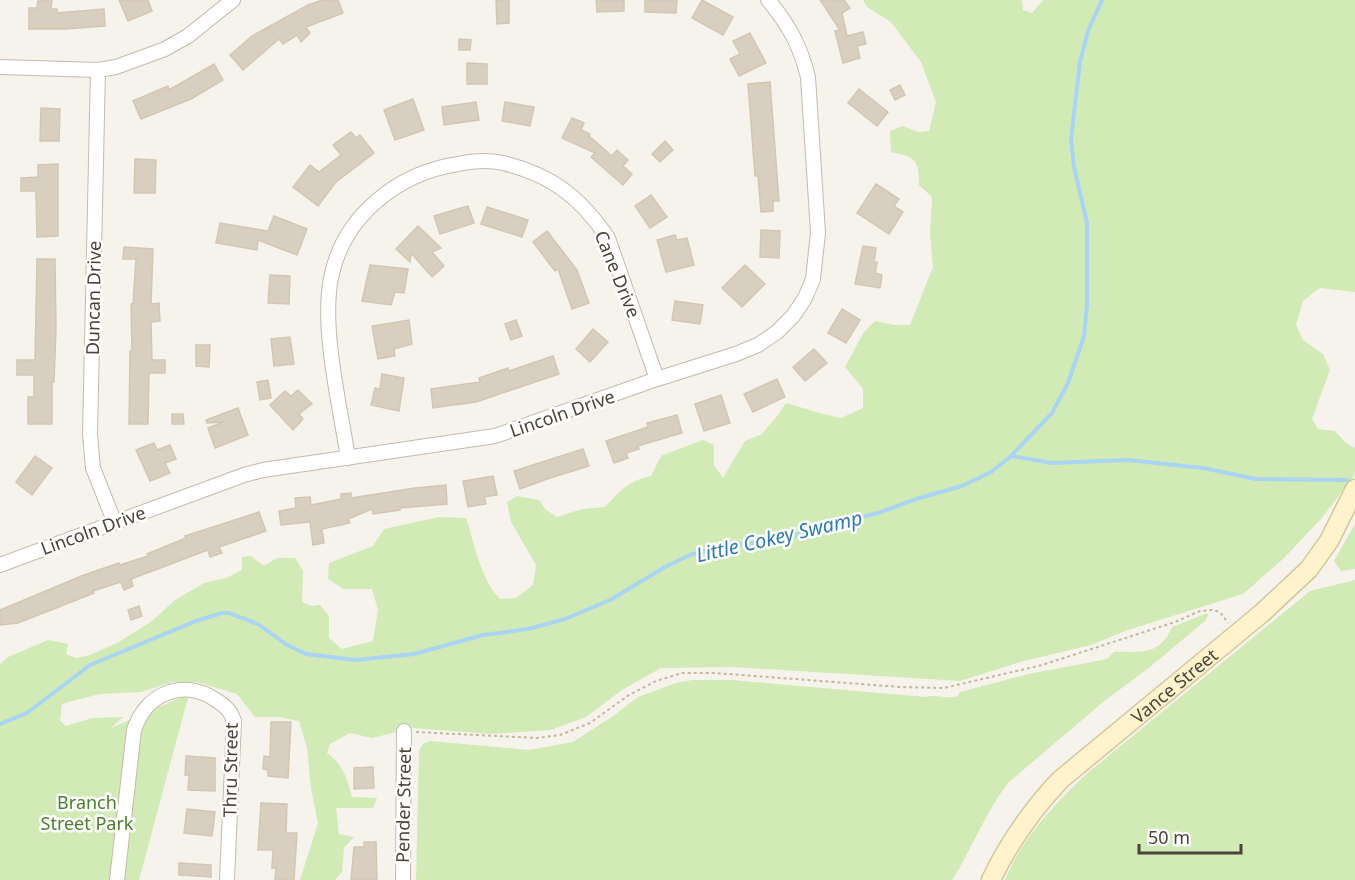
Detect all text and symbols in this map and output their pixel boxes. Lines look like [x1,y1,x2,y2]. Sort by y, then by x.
street label: Cane Drive [590,227,646,321]
street label: Duncan Drive [80,241,106,355]
street label: Lincoln Drive [506,384,618,442]
street label: Lincoln Drive [37,500,149,560]
water label: Little Cokey Swamp [693,504,865,568]
street label: Vance Street [1126,643,1223,729]
street label: Thru Street [217,722,243,818]
street label: Pender Street [390,746,416,863]
park label: Branch Street Park [41,790,134,835]
scale bar [1139,817,1241,855]
text: 50 m [1148,825,1190,849]

